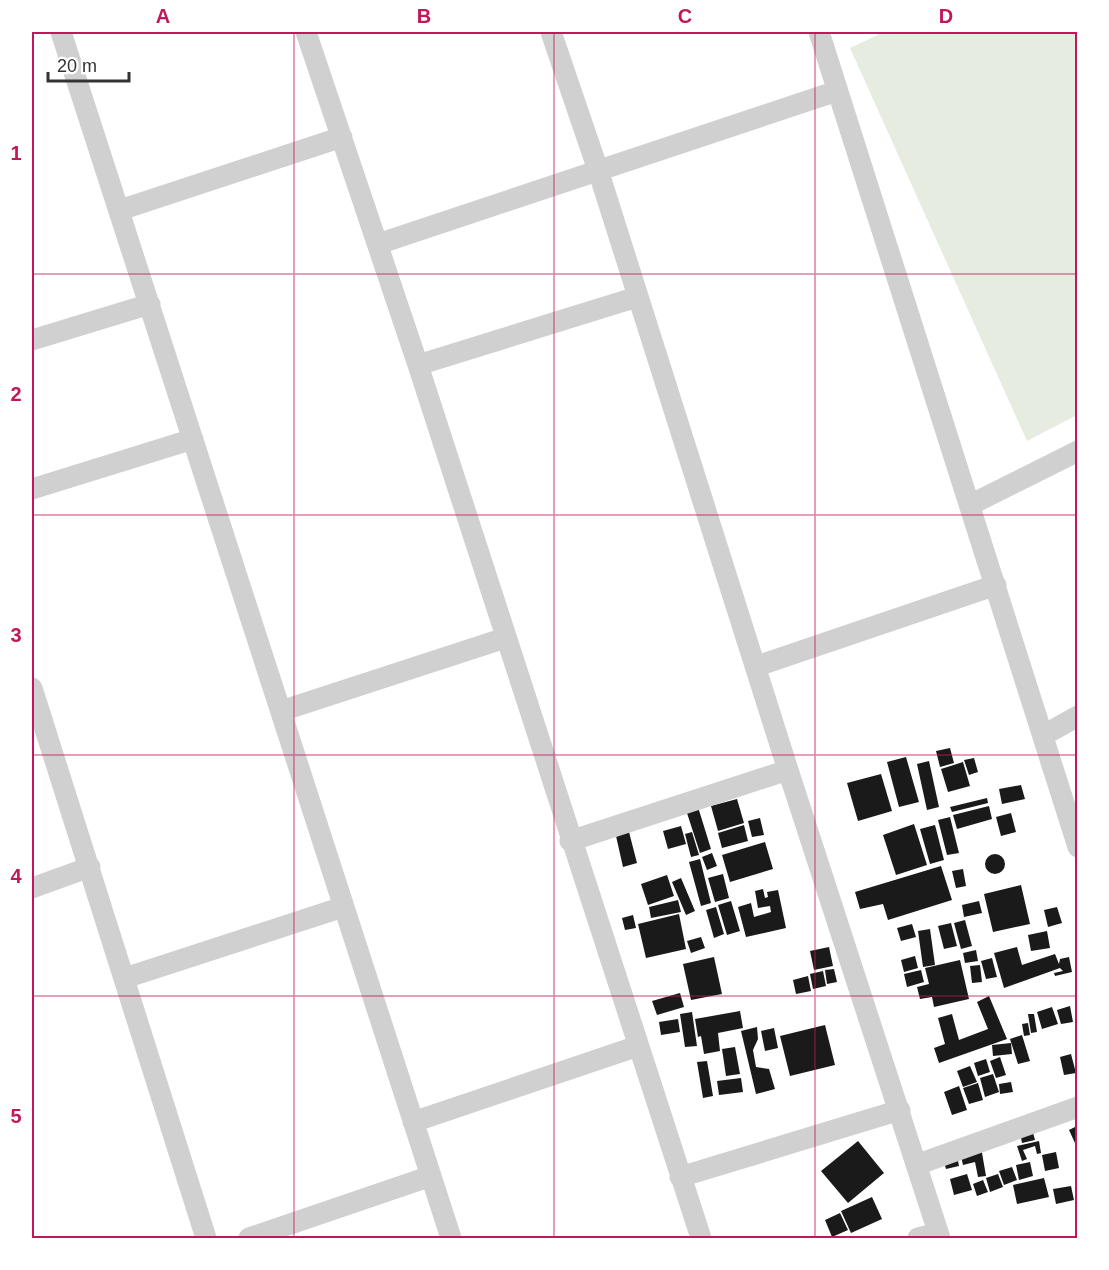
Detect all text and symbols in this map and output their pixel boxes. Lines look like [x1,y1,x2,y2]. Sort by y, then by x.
text: A [156,5,170,27]
text: B [417,5,431,27]
text: C [678,5,692,27]
text: D [939,5,953,27]
scale bar [48,45,129,83]
text: 20 m [57,56,97,76]
text: 1 [10,142,22,164]
text: 2 [10,383,22,405]
text: 3 [10,624,22,646]
text: 4 [10,865,22,887]
text: 5 [10,1105,22,1127]

